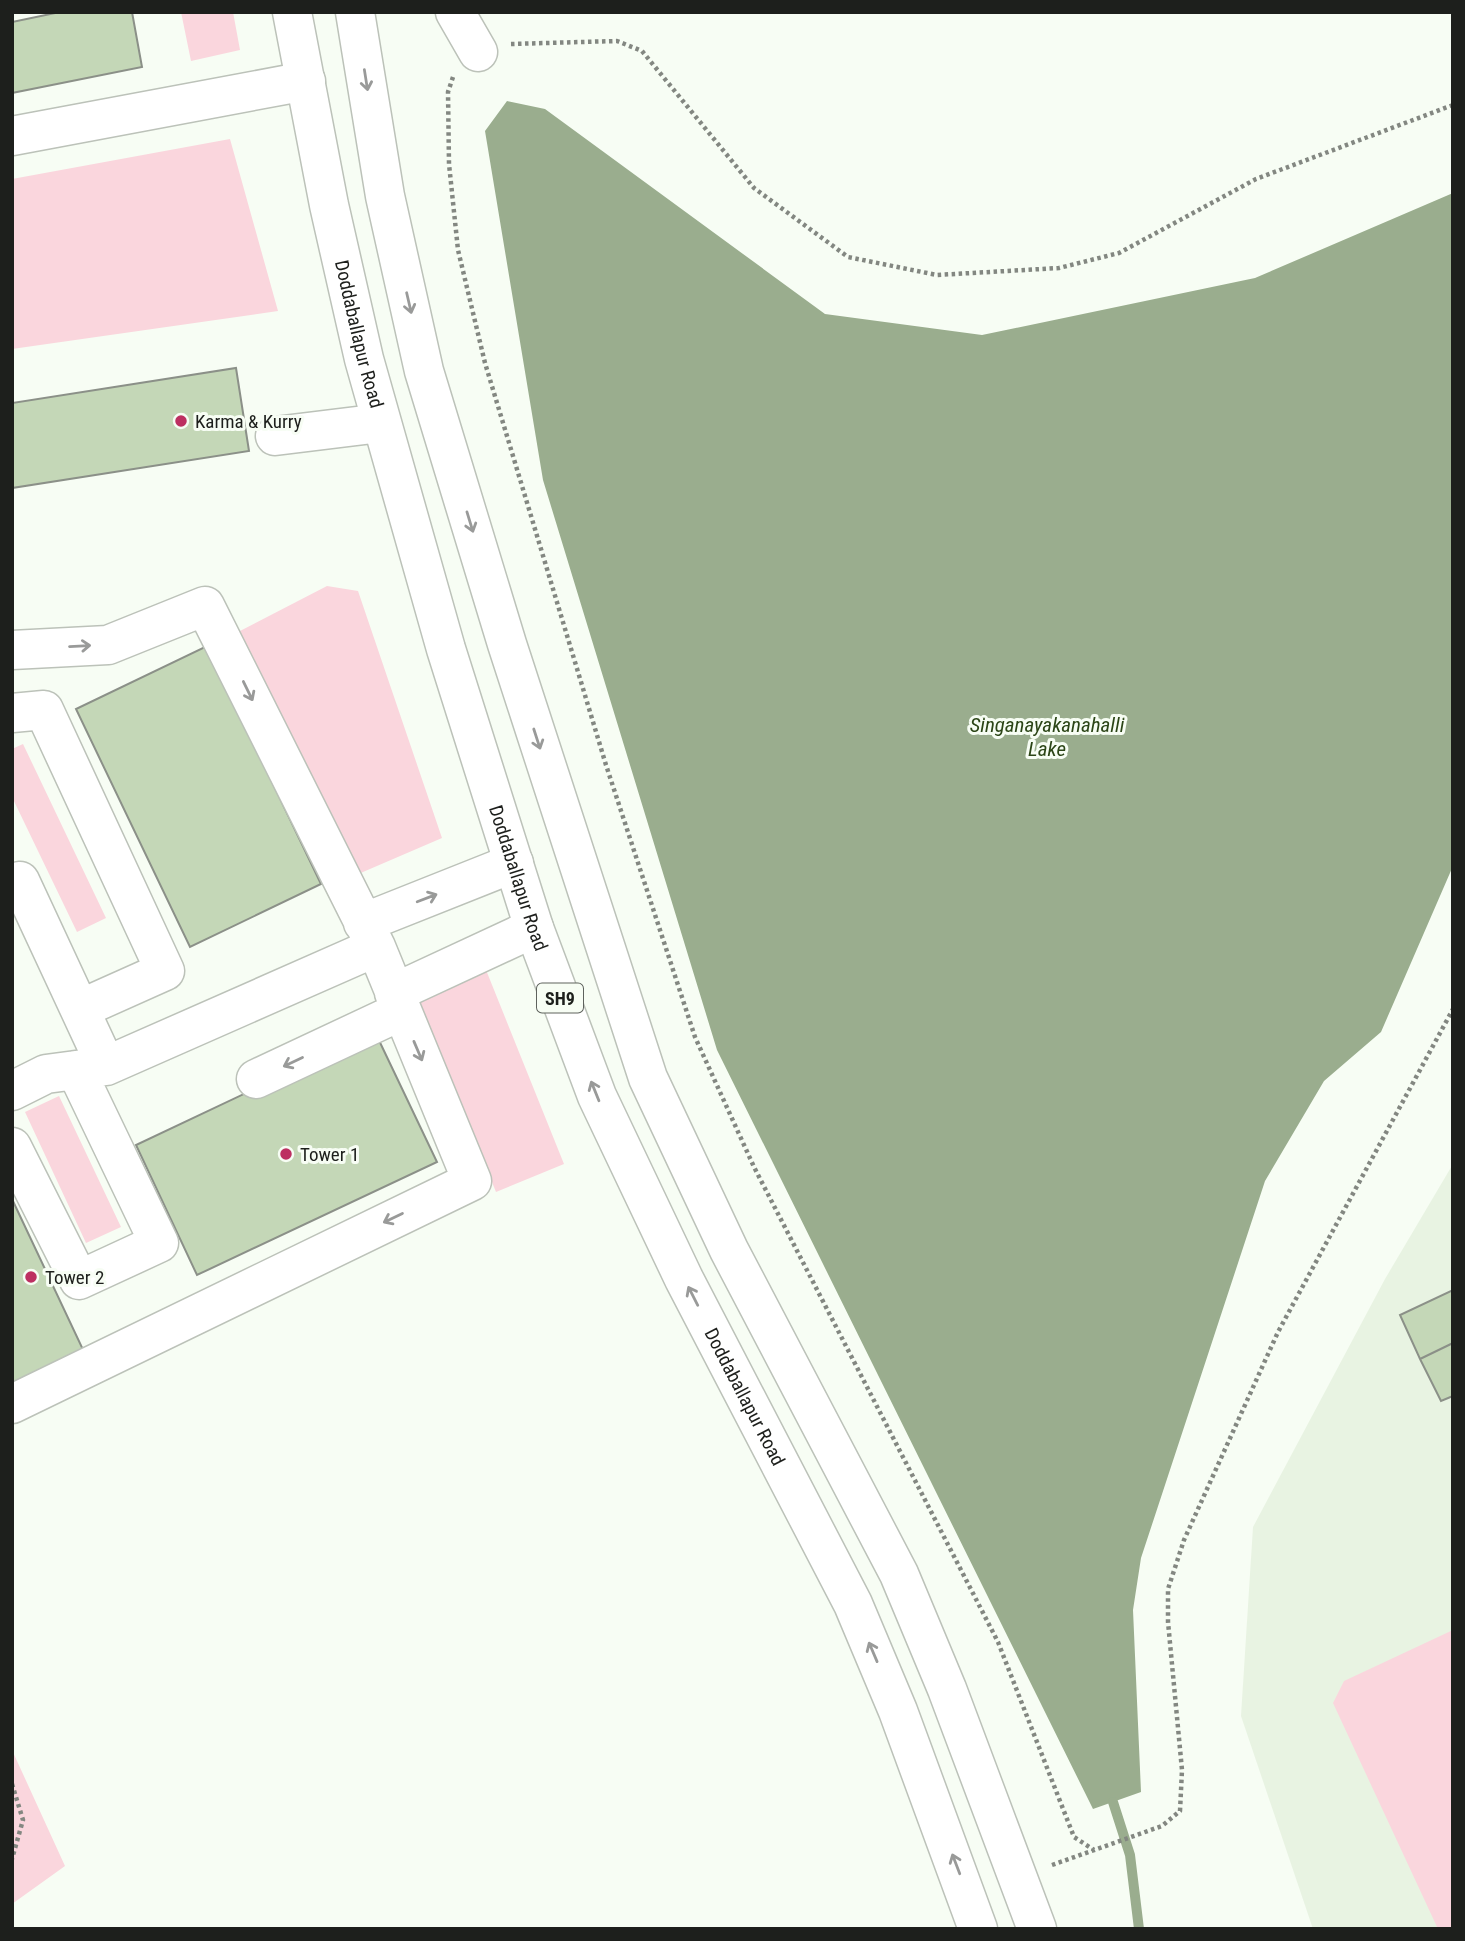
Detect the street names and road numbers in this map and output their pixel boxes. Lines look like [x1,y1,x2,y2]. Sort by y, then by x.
street label: Doddaballapur Road [330,258,389,411]
street label: Doddaballapur Road [484,802,553,954]
road number: SH9 [537,984,583,1013]
street label: Doddaballapur Road [700,1324,790,1469]

